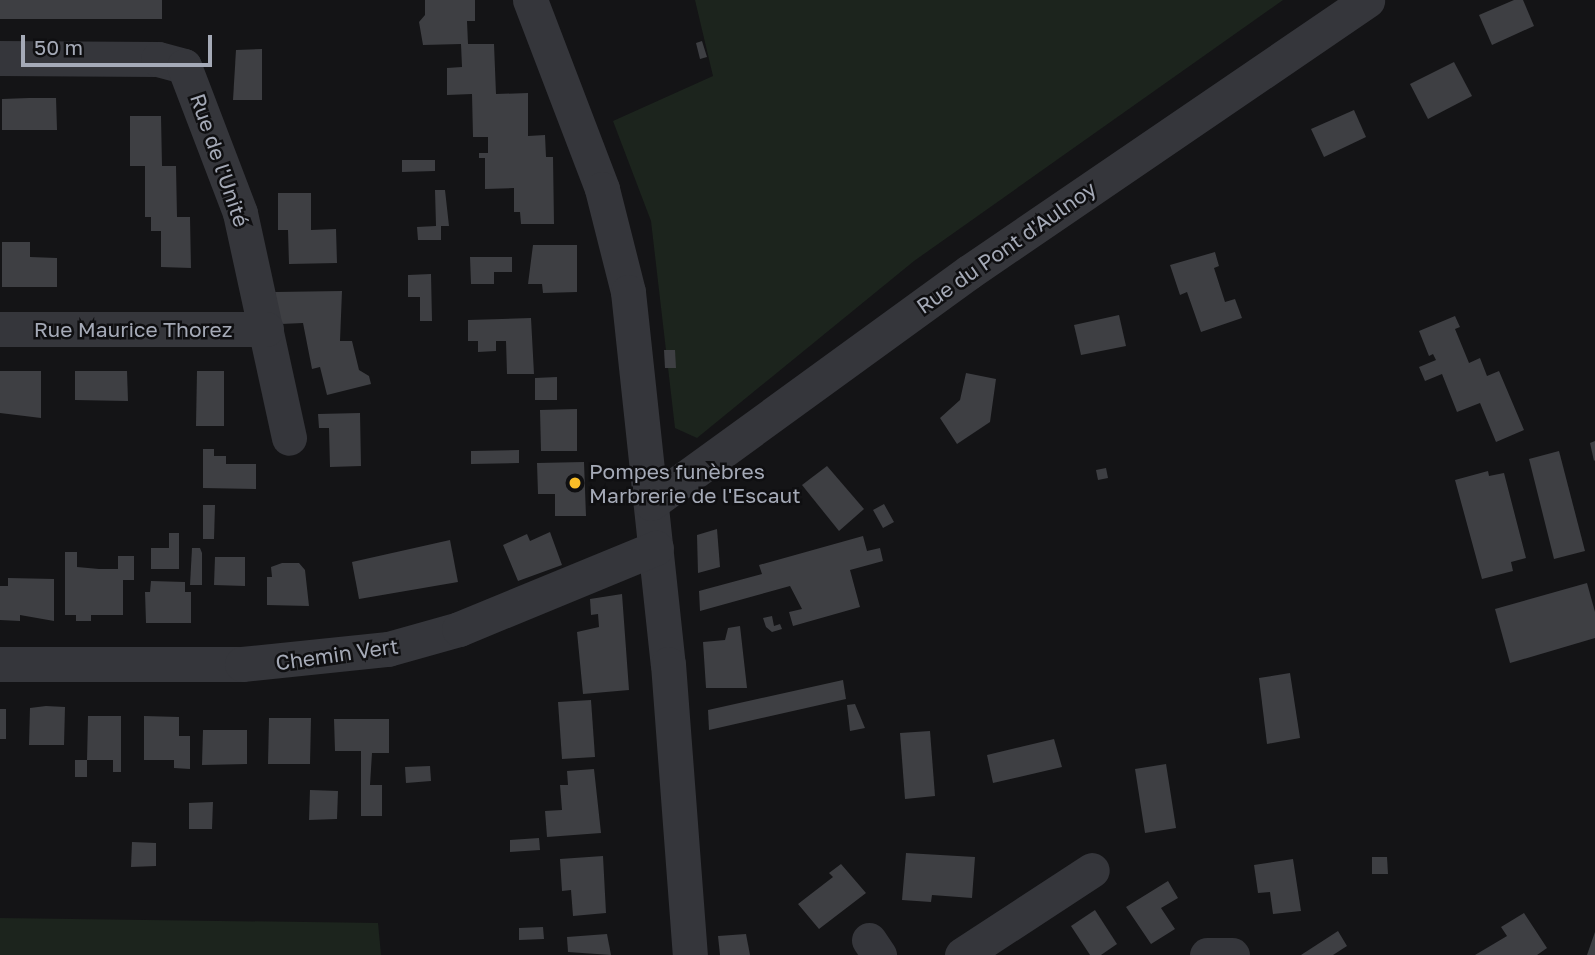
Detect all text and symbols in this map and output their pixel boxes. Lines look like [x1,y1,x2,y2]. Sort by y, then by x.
scale bar [24,21,215,65]
text: 50 m [34,34,83,60]
street label: Rue de l'Unité [185,90,255,230]
street label: Rue du Pont d'Aulnoy [911,176,1101,318]
street label: Rue Maurice Thorez [34,316,232,342]
place label: Pompes funèbres Marbrerie de l'Escaut [589,458,801,508]
marker: Pompes funèbres Marbrerie de l'Escaut [567,475,583,491]
street label: Chemin Vert [274,633,400,675]

